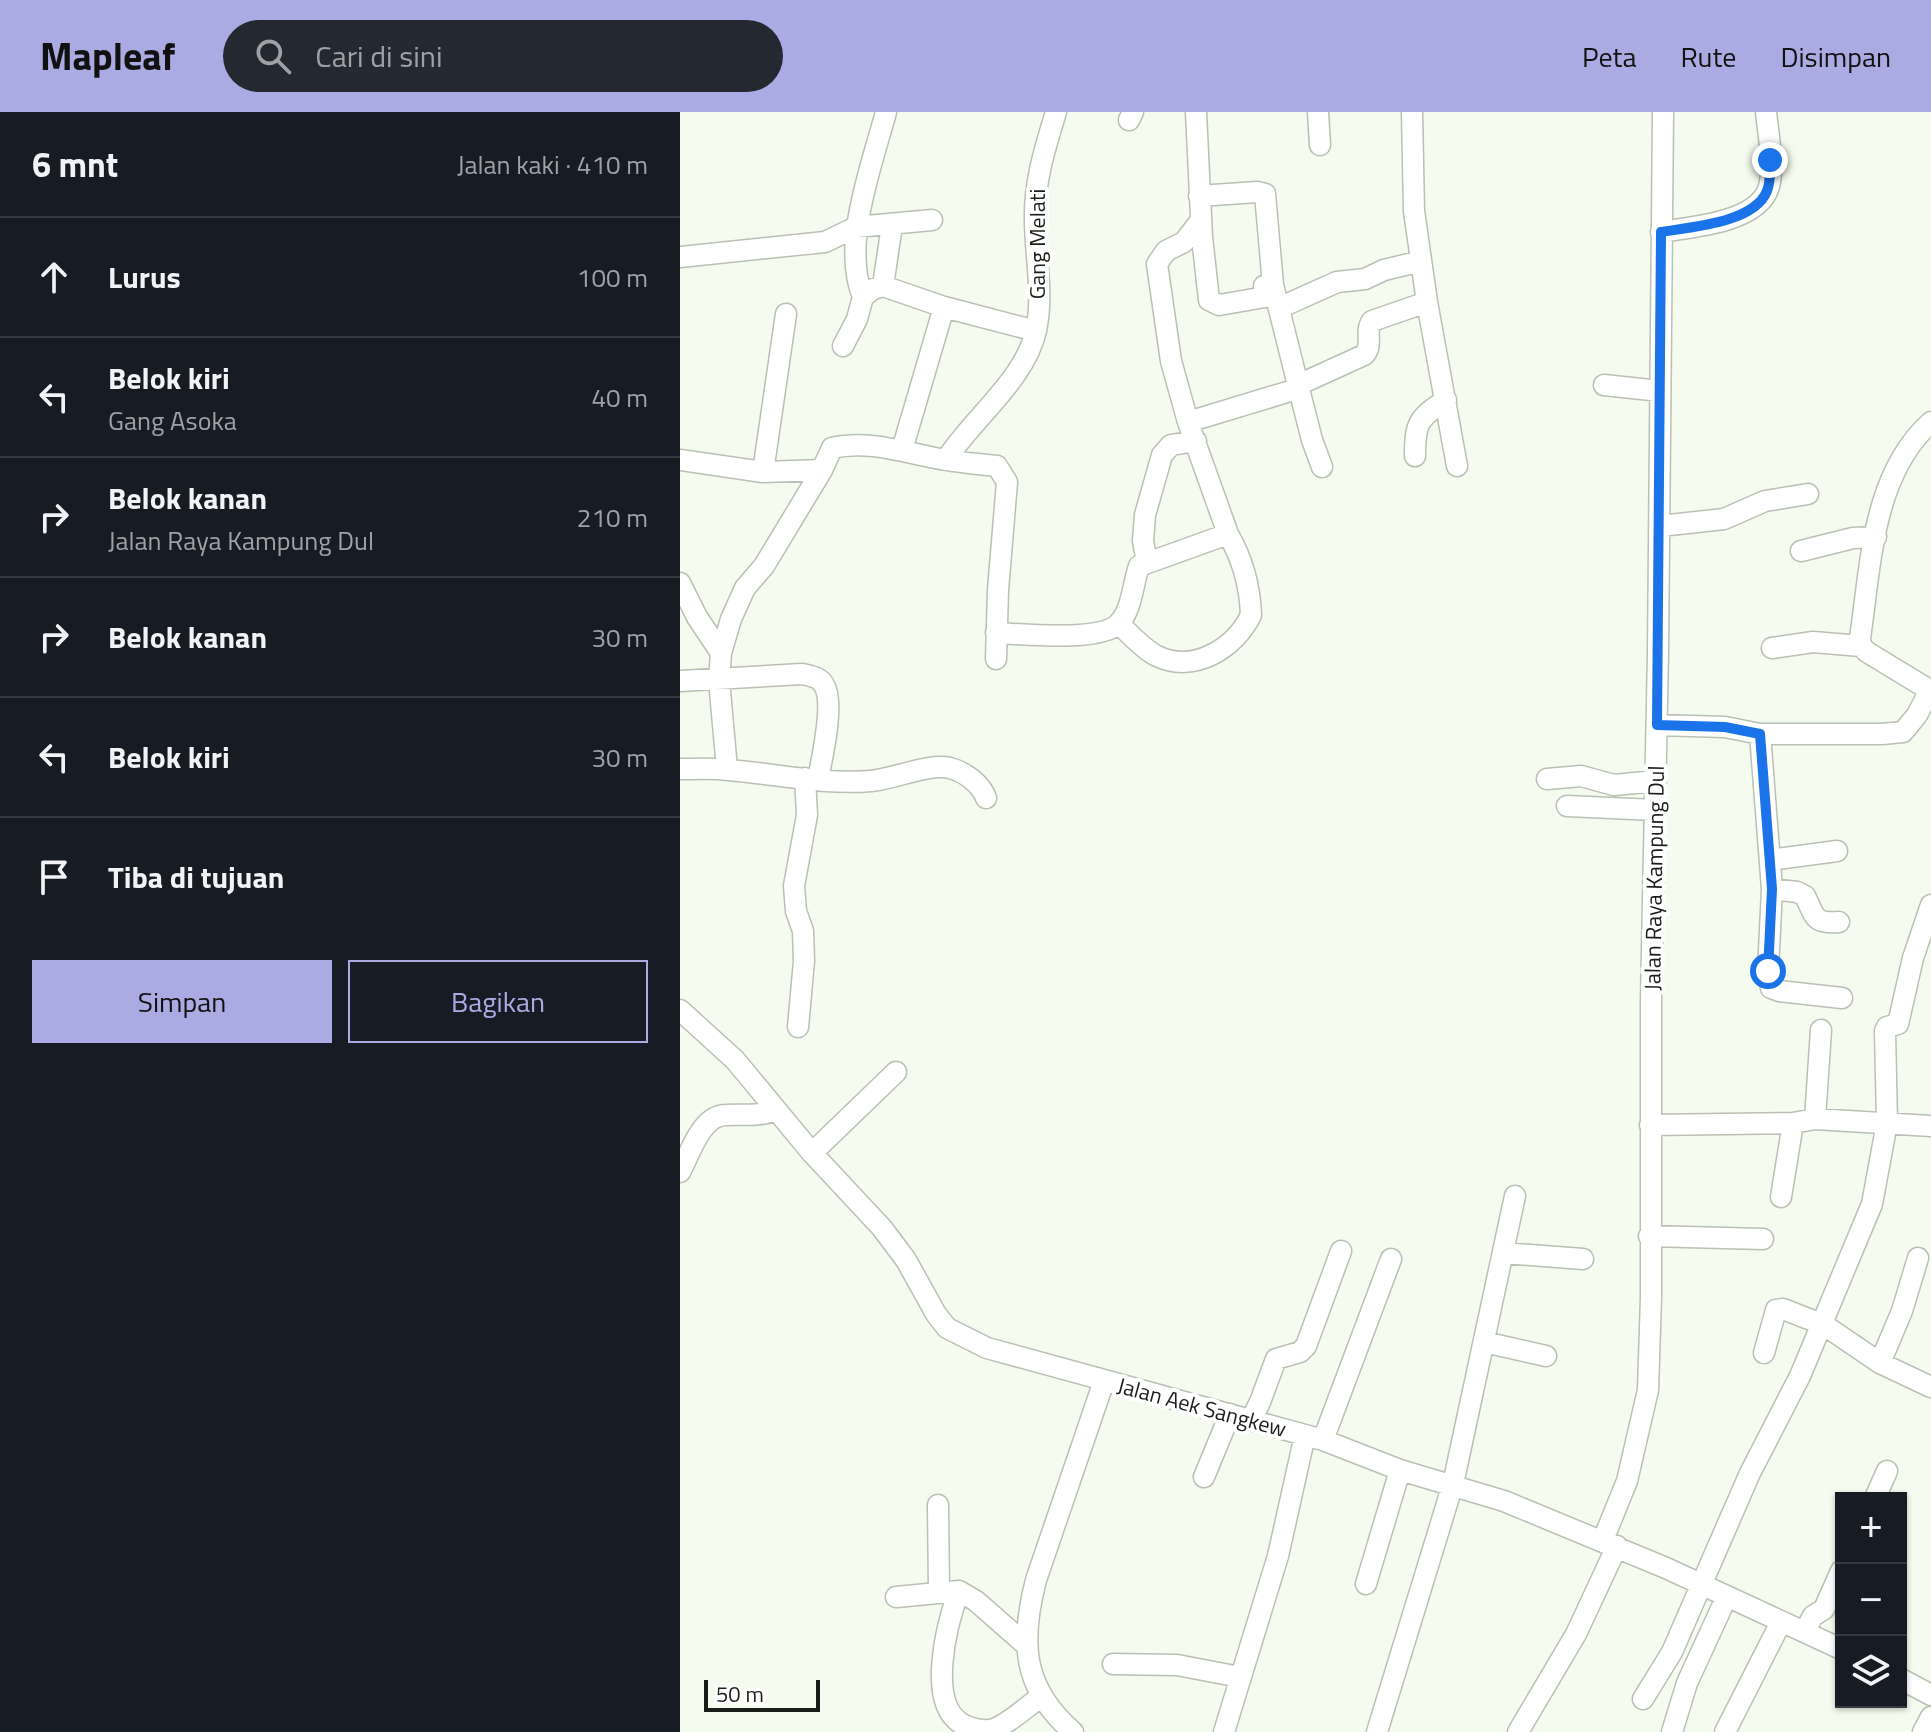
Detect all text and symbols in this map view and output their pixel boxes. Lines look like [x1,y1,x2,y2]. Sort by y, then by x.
search box [223,20,783,92]
text: Mapleaf [40,27,175,85]
text: Cari di sini [315,33,442,79]
icon: search [251,34,295,78]
text: Peta [1582,35,1636,78]
text: Rute [1680,35,1736,78]
text: Disimpan [1780,35,1891,78]
text: 6 mnt [32,138,118,190]
route end [1752,142,1788,178]
text: Jalan kaki · 410 m [457,145,648,184]
street label: Gang Melati [1020,189,1054,299]
text: Lurus [108,254,181,300]
icon: ahead [32,255,76,299]
text: 100 m [577,258,648,297]
text: Belok kiri [108,355,230,401]
icon: left [32,375,76,419]
text: 40 m [591,378,648,417]
text: Gang Asoka [108,401,237,440]
text: Belok kanan [108,475,267,521]
icon: right [32,495,76,539]
text: 210 m [577,498,648,537]
text: Jalan Raya Kampung Dul [108,521,374,560]
text: Belok kanan [108,614,267,660]
icon: right [32,615,76,659]
text: 30 m [591,618,648,657]
text: Belok kiri [108,734,230,780]
icon: left [32,735,76,779]
text: 30 m [591,738,648,777]
street label: Jalan Raya Kampung Dul [1635,765,1673,991]
text: Tiba di tujuan [108,854,284,900]
icon: arrive [32,855,76,899]
route start [1750,953,1786,989]
button: Simpan [32,960,332,1043]
button: Bagikan [348,960,648,1043]
street label: Jalan Aek Sangkew [1114,1368,1291,1446]
map controls [1835,1492,1907,1708]
button: + [1835,1492,1907,1564]
button: − [1835,1564,1907,1636]
button: layers [1835,1636,1907,1708]
scale bar [704,1676,820,1712]
text: 50 m [716,1677,764,1711]

